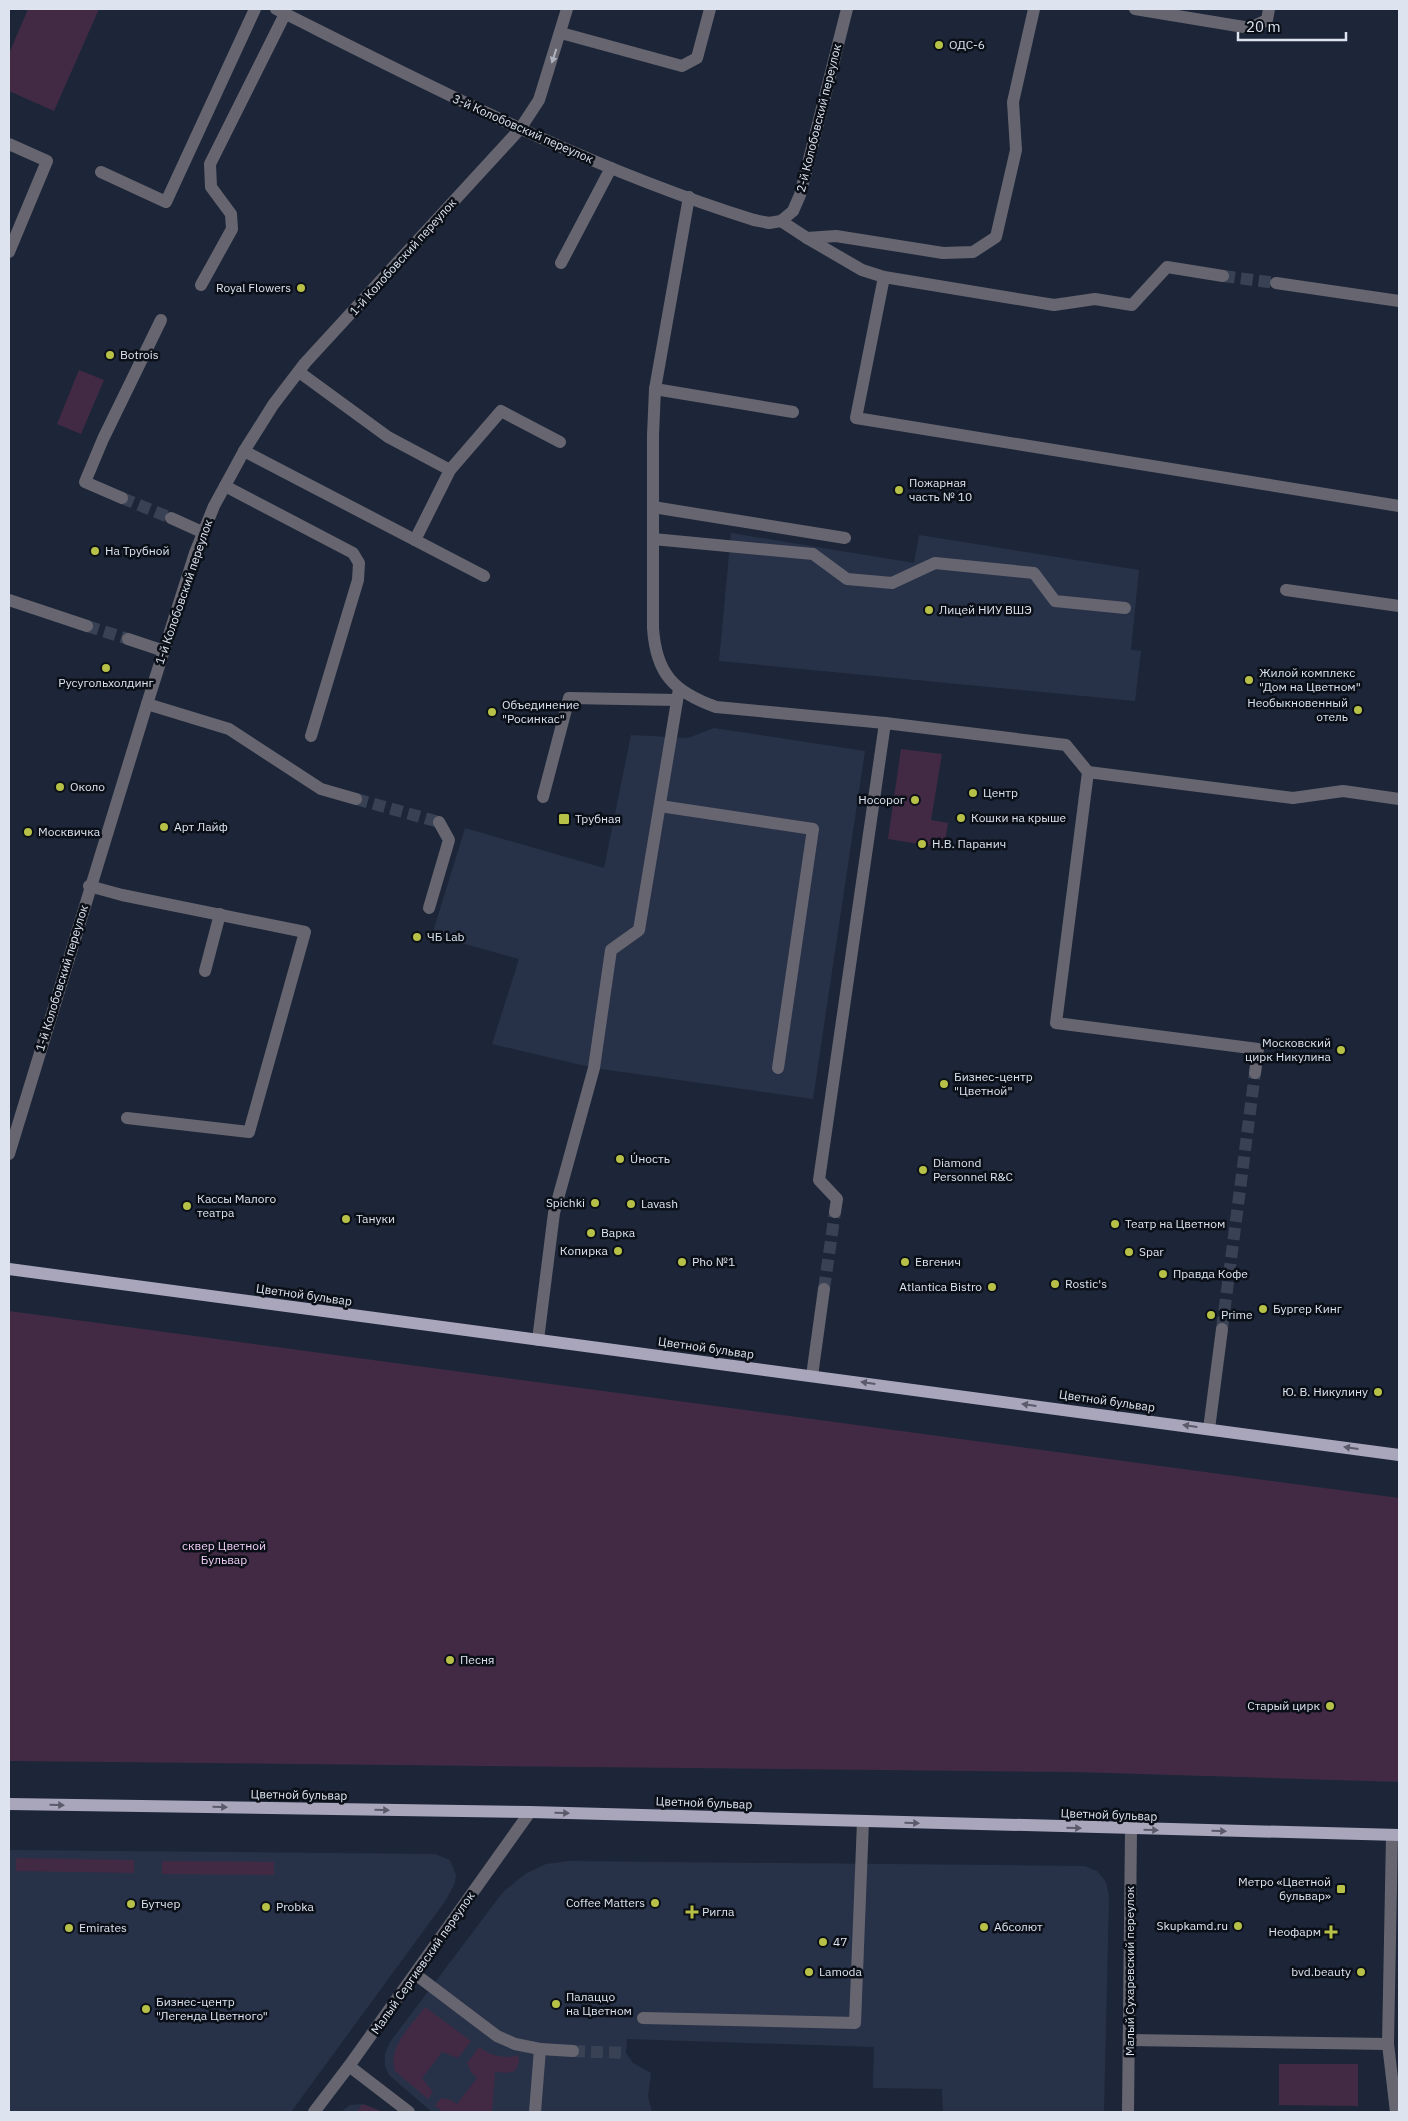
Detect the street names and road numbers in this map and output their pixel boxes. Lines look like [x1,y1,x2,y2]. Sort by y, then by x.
street label: 2-й Колобовский переулок [793,42,844,194]
street label: 3-й Колобовский переулок [451,91,596,167]
street label: 1-й Колобовский переулок [346,195,459,318]
street label: 1-й Колобовский переулок [152,517,216,666]
street label: 1-й Колобовский переулок [32,902,91,1053]
street label: Цветной бульвар [255,1280,353,1309]
street label: Цветной бульвар [657,1333,755,1362]
street label: Цветной бульвар [1058,1386,1156,1415]
street label: Цветной бульвар [251,1786,348,1803]
street label: Цветной бульвар [655,1793,753,1812]
street label: Цветной бульвар [1060,1805,1158,1824]
street label: Малый Сухаревский переулок [1122,1886,1137,2056]
street label: Малый Сергиевский переулок [368,1888,478,2037]

